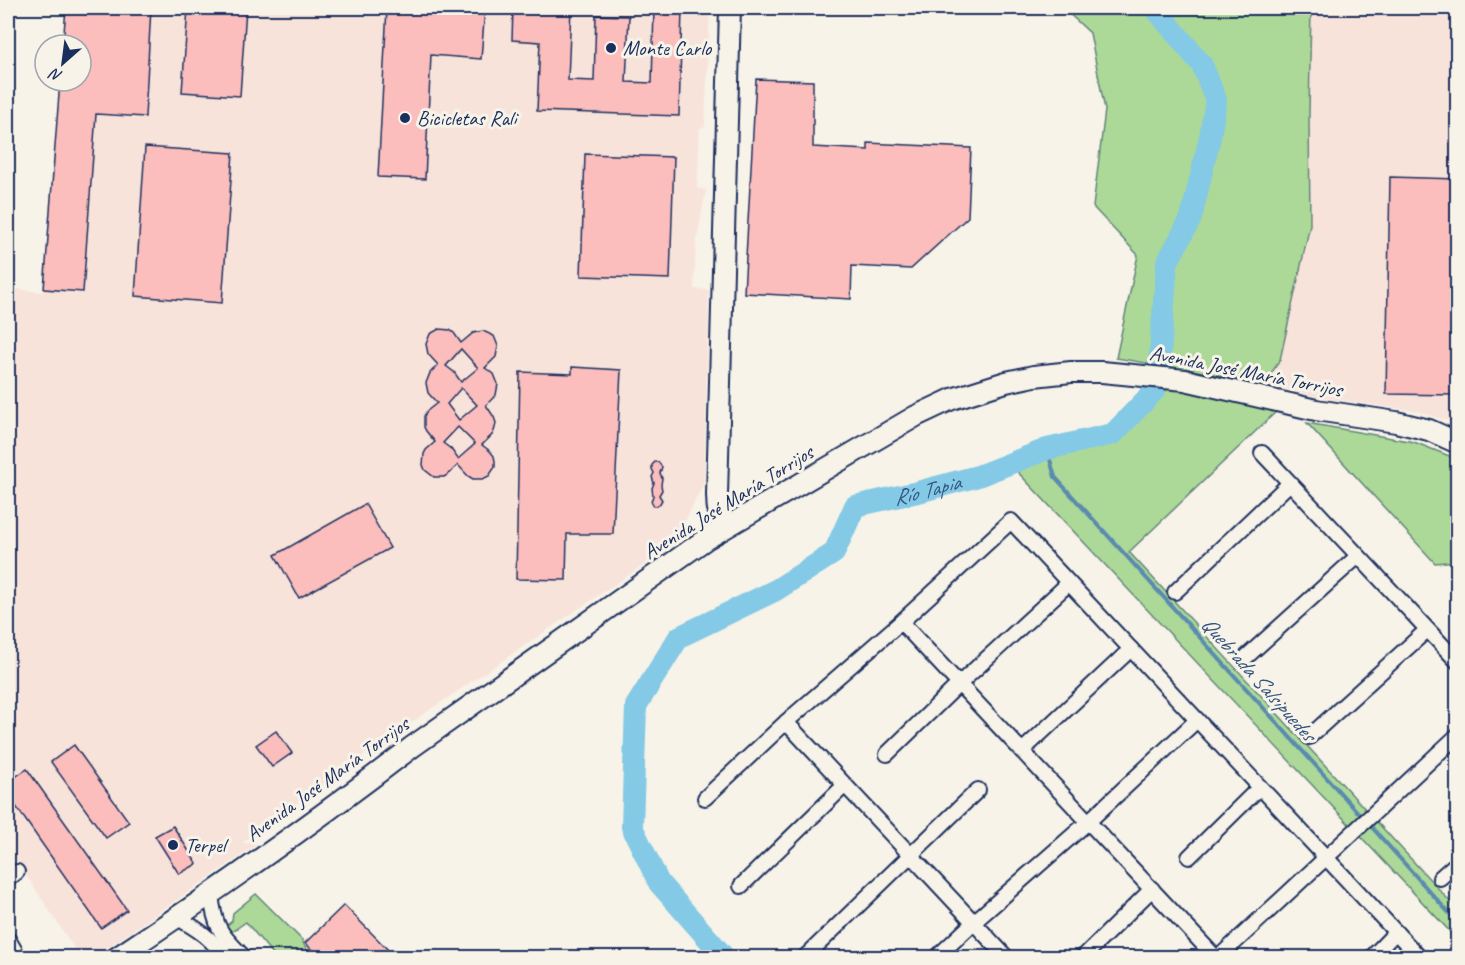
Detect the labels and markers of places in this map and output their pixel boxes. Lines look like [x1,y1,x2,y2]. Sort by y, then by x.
place label: Monte Carlo [623,35,713,61]
marker: Monte Carlo [604,41,618,55]
place label: Bicicletas Rali [417,105,520,131]
marker: Bicicletas Rali [398,111,412,125]
place label: Terpel [185,832,229,858]
marker: Terpel [166,838,180,852]

